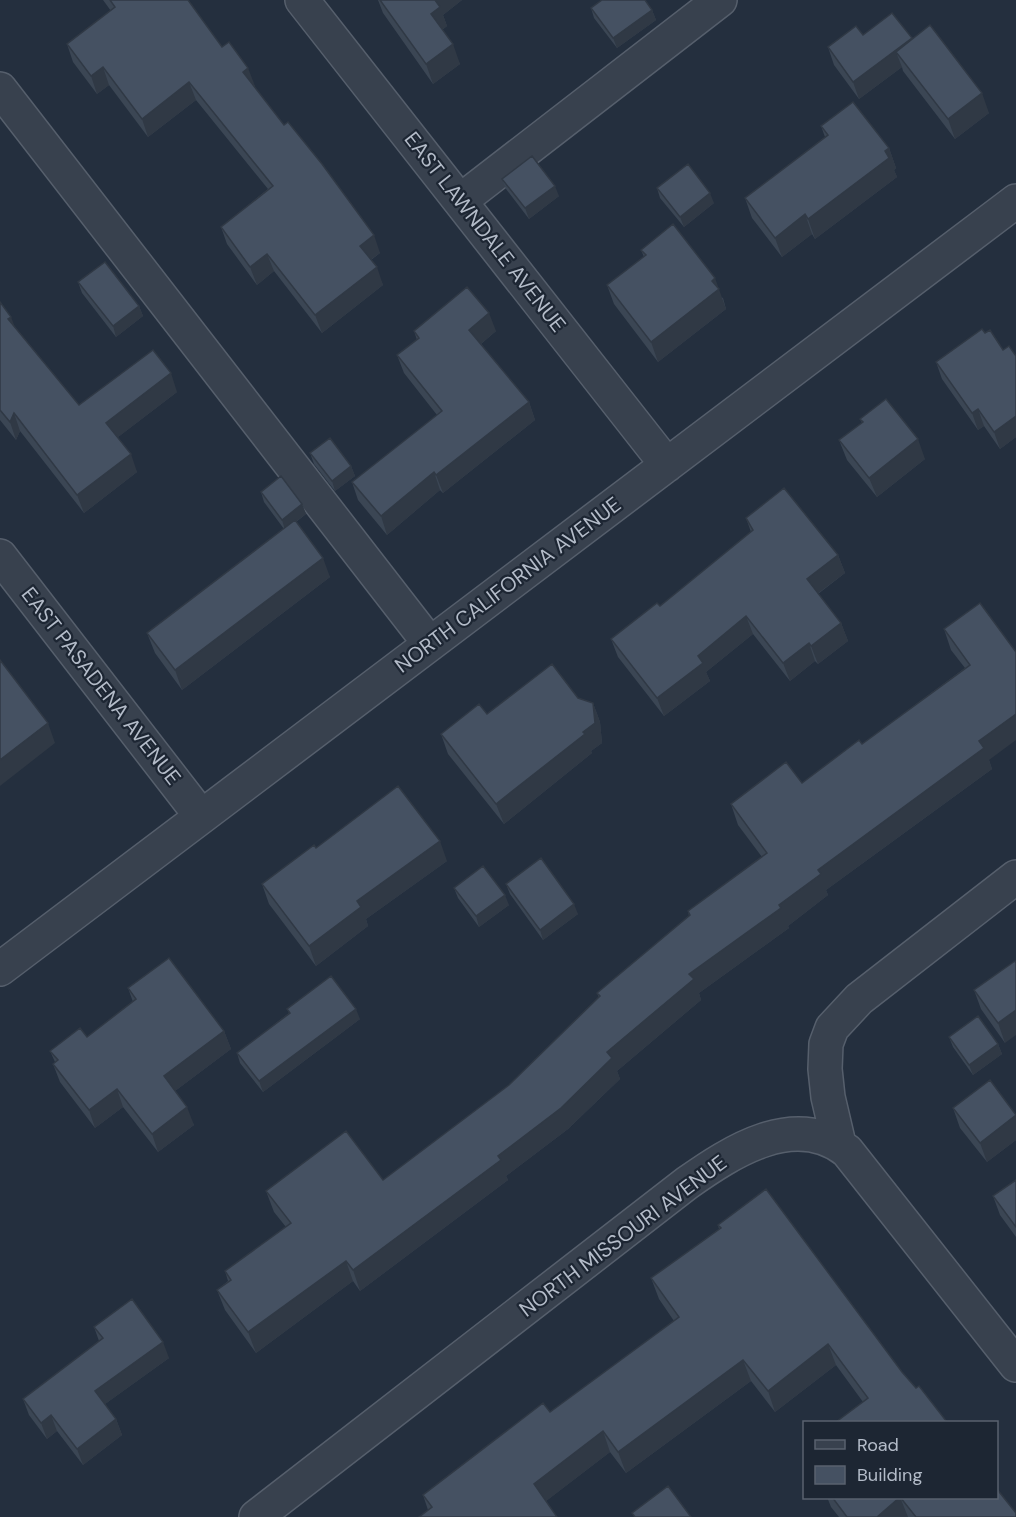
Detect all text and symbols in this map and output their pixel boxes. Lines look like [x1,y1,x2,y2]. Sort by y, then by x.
street label: EAST LAWNDALE AVENUE [398,126,572,338]
street label: NORTH CALIFORNIA AVENUE [389,491,627,679]
street label: EAST PASADENA AVENUE [15,581,187,791]
street label: NORTH MISSOURI AVENUE [514,1149,732,1323]
legend [803,1421,998,1499]
text: Road [857,1433,899,1457]
text: Building [857,1463,922,1487]

